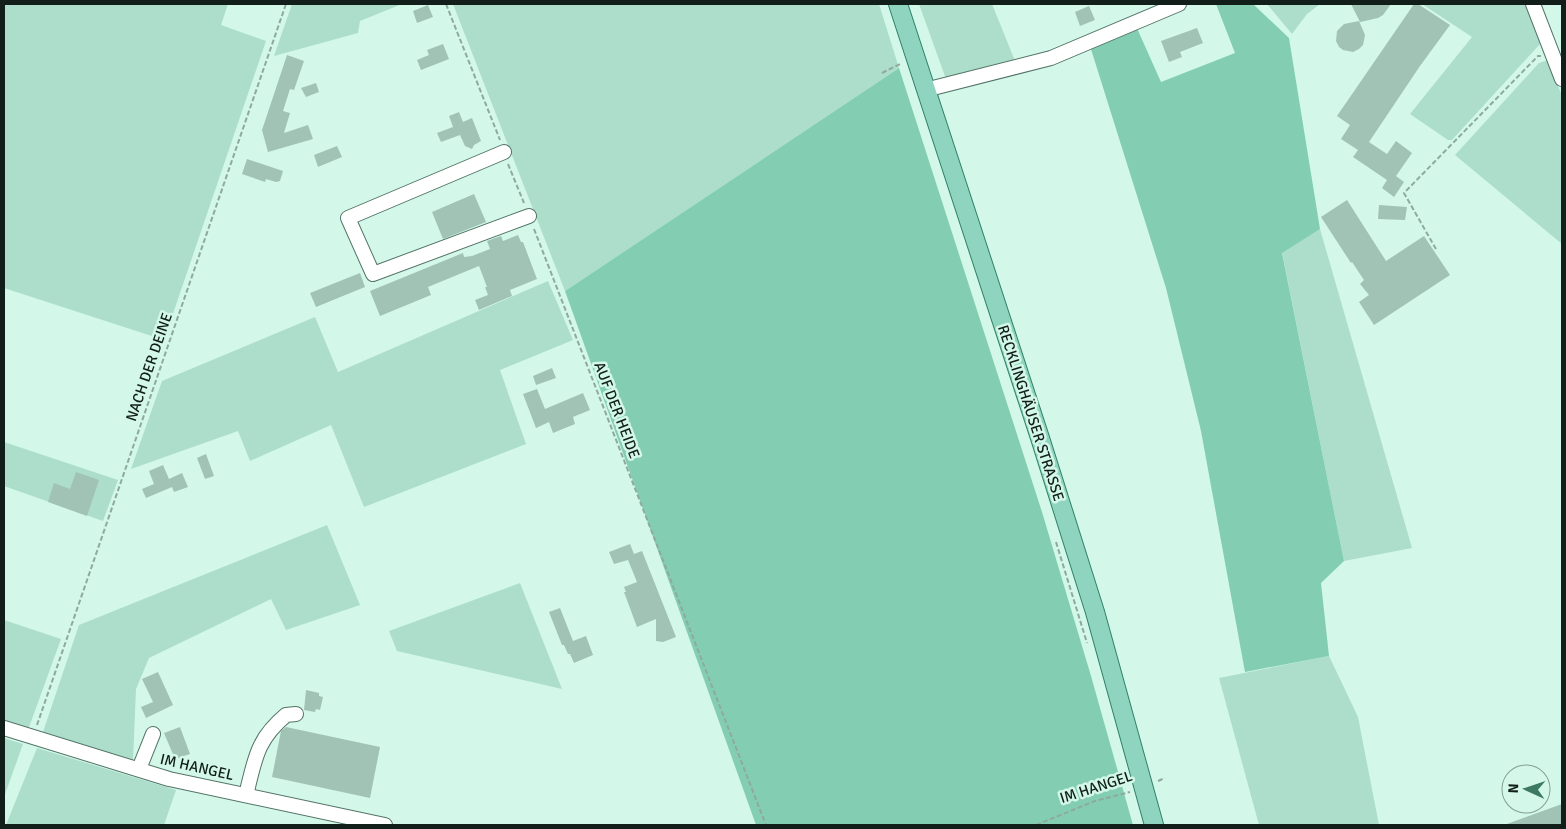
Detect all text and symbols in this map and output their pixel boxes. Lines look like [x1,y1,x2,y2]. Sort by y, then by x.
street label: NACH DER DEINE [122,310,176,424]
street label: RECKLINGHÄUSER STRASSE [994,323,1068,503]
street label: AUF DER HEIDE [590,359,644,461]
street label: IM HANGEL [158,750,236,784]
north arrow [1501,764,1551,814]
street label: IM HANGEL [1057,767,1135,807]
text: N [1505,783,1522,794]

